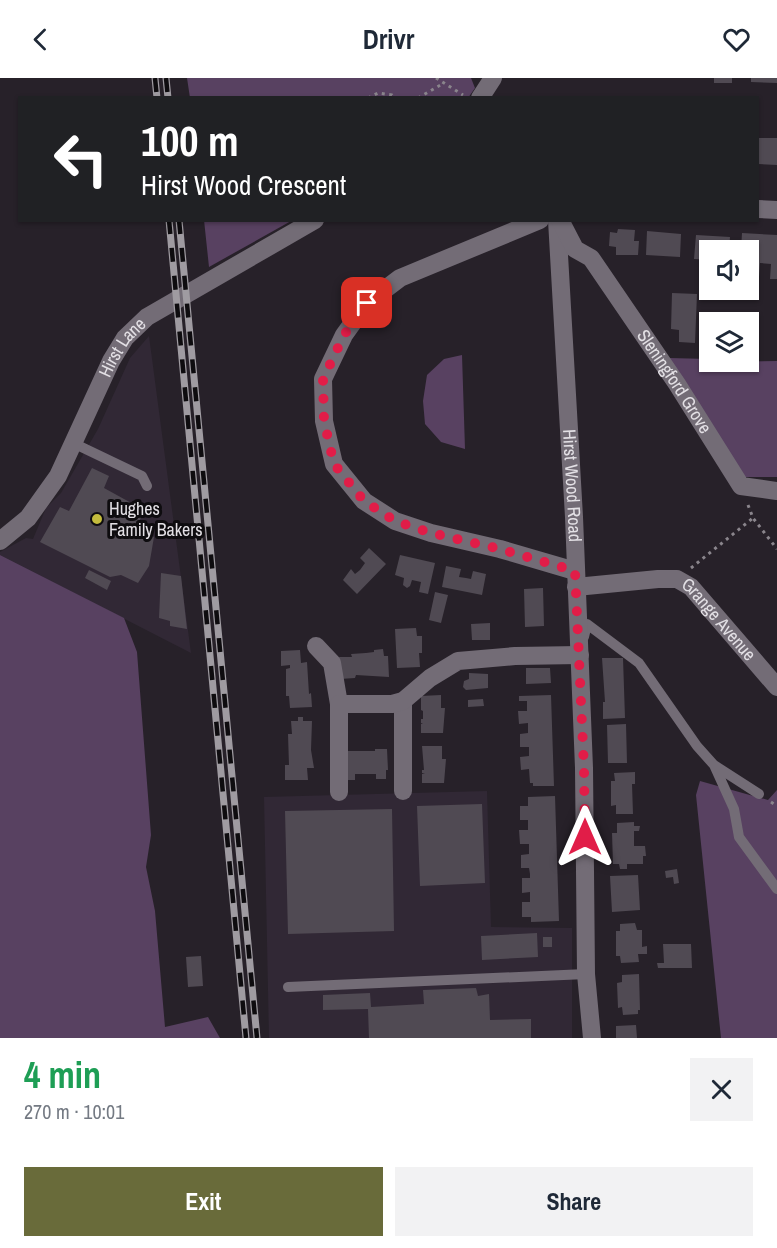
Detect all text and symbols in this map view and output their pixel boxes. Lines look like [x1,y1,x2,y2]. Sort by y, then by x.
text: Drivr [363,21,414,57]
icon: back [24,23,57,56]
icon: heart [720,23,753,56]
text: 100 m [141,113,239,169]
icon: left [42,120,120,198]
text: Hirst Wood Crescent [141,167,346,203]
map controls [699,240,759,372]
button: sound [699,240,759,300]
pin [341,277,392,328]
icon: arrive [350,286,383,319]
street label: Hirst Lane [92,312,151,381]
button: layers [699,312,759,372]
street label: Sleningford Grove [631,324,718,438]
street label: Hirst Wood Road [557,428,588,543]
place label: Hughes Family Bakers [109,496,203,542]
marker: Hughes Family Bakers [90,512,104,526]
street label: Grange Avenue [677,571,762,666]
position arrow [553,805,617,869]
text: 4 min [24,1051,101,1099]
button: close [690,1058,753,1121]
text: 270 m · 10:01 [24,1098,124,1125]
button: Exit [24,1167,383,1236]
button: Share [395,1167,753,1236]

